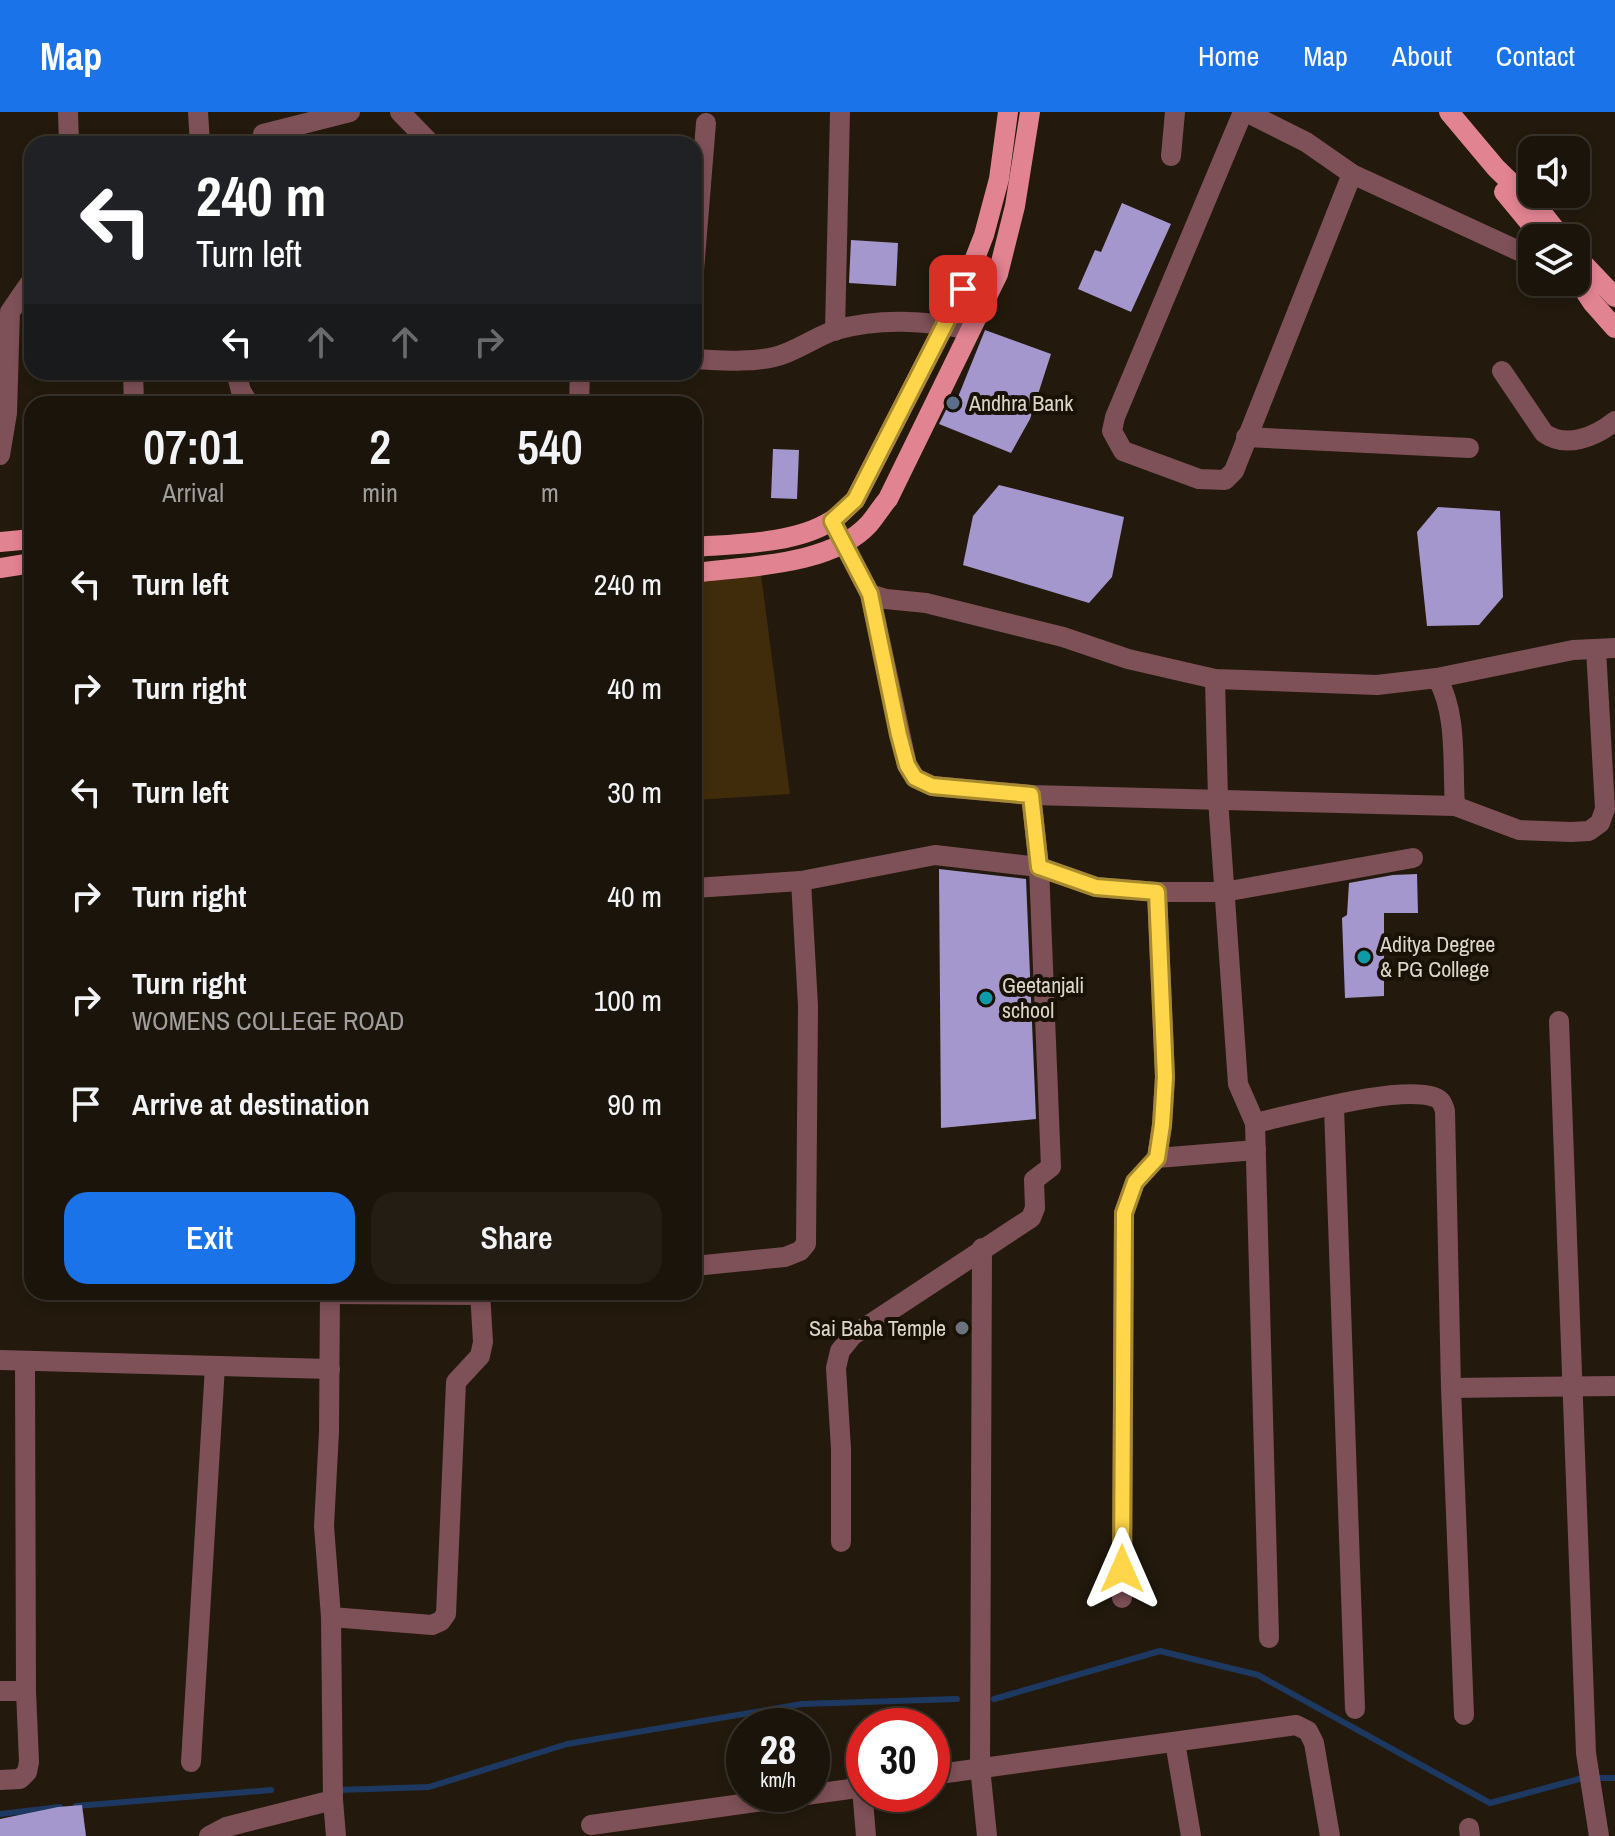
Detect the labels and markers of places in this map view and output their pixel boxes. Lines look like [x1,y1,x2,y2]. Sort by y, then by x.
pin [929,255,997,323]
place label: Andhra Bank [968,388,1074,418]
marker: Andhra Bank [944,394,962,412]
place label: Aditya Degree & PG College [1379,929,1495,984]
marker: Aditya Degree & PG College [1355,948,1373,966]
place label: Geetanjali school [1002,970,1084,1025]
marker: Geetanjali school [977,989,995,1007]
place label: Sai Baba Temple [809,1313,946,1343]
marker: Sai Baba Temple [953,1319,971,1337]

